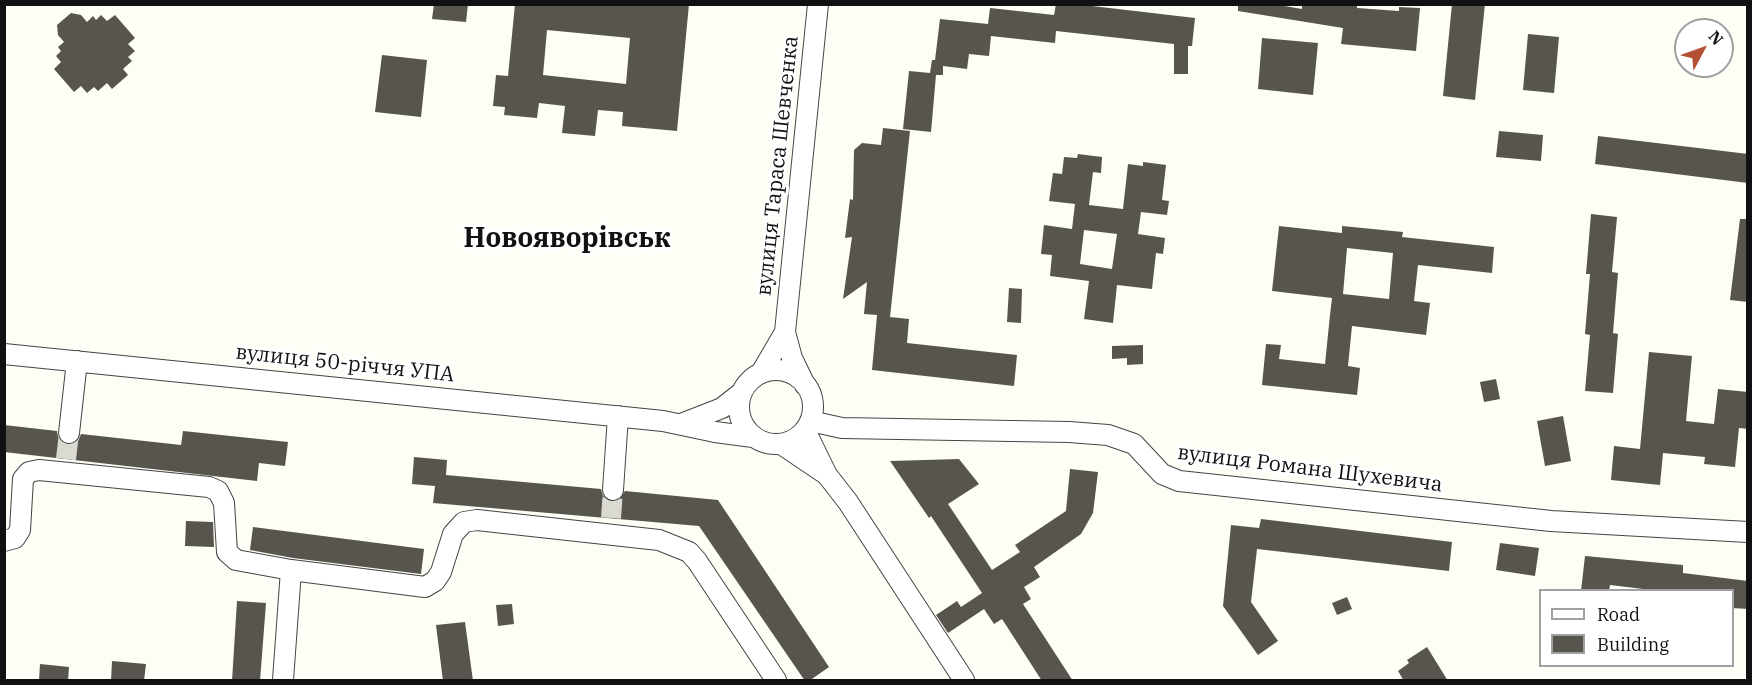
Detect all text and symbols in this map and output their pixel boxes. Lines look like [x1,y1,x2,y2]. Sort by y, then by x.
north arrow [1674,18,1734,78]
text: N [1704,26,1728,49]
street label: вулиця Тараса Шевченка [752,35,804,297]
district label: Новояворівськ [464,223,670,255]
street label: вулиця 50-річчя УПА [234,340,456,388]
street label: вулиця Романа Шухевича [1176,440,1444,498]
legend [1539,589,1734,667]
text: Road [1597,603,1640,626]
text: Building [1597,633,1669,656]

